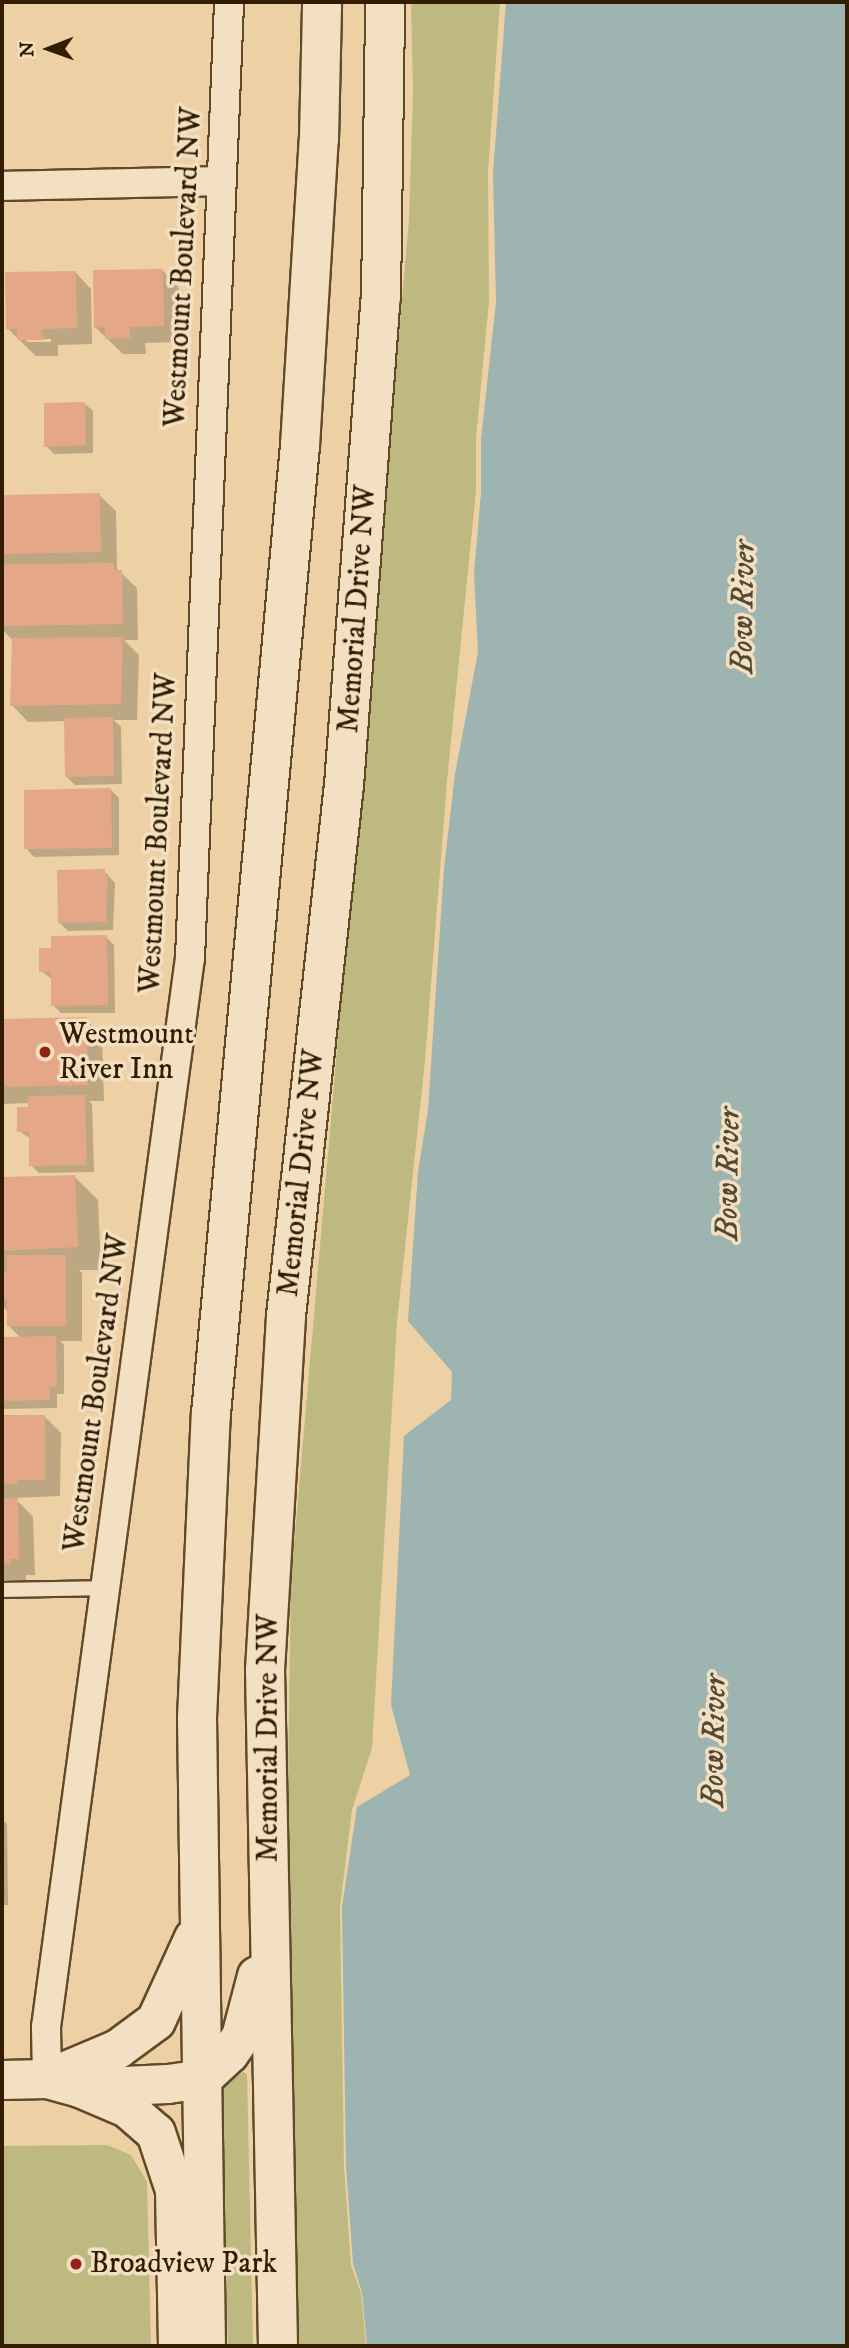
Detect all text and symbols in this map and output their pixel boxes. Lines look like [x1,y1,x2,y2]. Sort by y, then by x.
north arrow [14,14,84,84]
text: N [16,41,39,57]
street label: Westmount Boulevard NW [158,106,210,428]
street label: Memorial Drive NW [331,484,385,734]
water label: Bow River [724,540,764,674]
street label: Westmount Boulevard NW [133,672,185,994]
place label: Westmount River Inn [59,1017,194,1088]
marker: Westmount River Inn [37,1044,53,1060]
street label: Memorial Drive NW [271,1047,333,1299]
water label: Bow River [709,1107,749,1241]
street label: Westmount Boulevard NW [57,1232,137,1554]
street label: Memorial Drive NW [251,1614,287,1862]
water label: Bow River [695,1674,735,1808]
place label: Broadview Park [90,2246,277,2282]
marker: Broadview Park [68,2256,84,2272]

